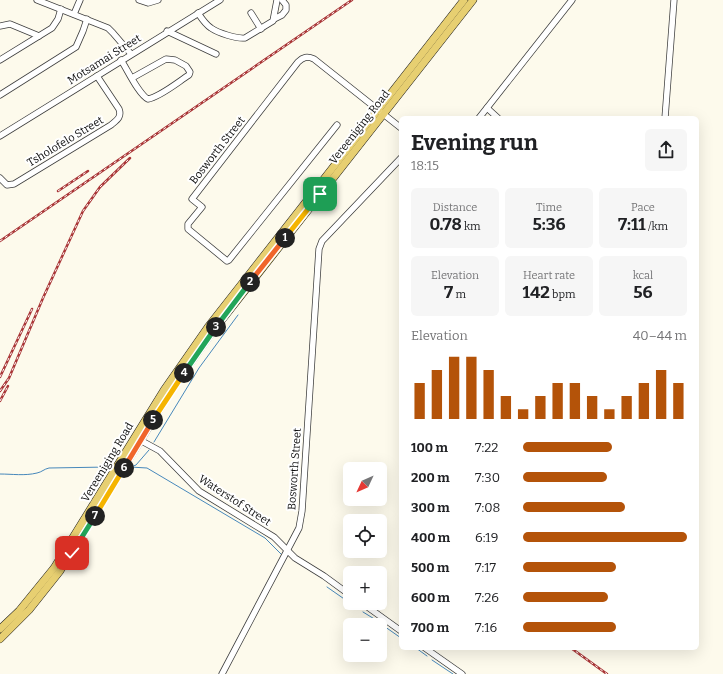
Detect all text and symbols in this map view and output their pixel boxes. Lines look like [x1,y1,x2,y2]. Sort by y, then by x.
street label: Motsamai Street [65,32,143,87]
street label: Vereeniging Road [327,87,393,167]
street label: Tsholofelo Street [25,114,106,169]
street label: Bosworth Street [187,114,248,187]
text: Evening run [411,129,538,156]
button: share [645,129,687,171]
text: 18:15 [411,158,439,173]
pin [303,177,337,211]
icon: arrive [309,183,331,205]
text: Distance [433,201,477,214]
text: Time [536,201,562,214]
text: Pace [631,201,655,214]
text: 0.78 [430,214,462,235]
text: 5:36 [532,214,566,235]
text: 7:11 [618,214,646,235]
text: km [462,220,480,233]
text: /km [646,220,668,233]
pin: 1 [275,228,295,248]
text: 1 [283,231,287,244]
text: Elevation [431,269,479,282]
text: Heart rate [523,269,575,282]
text: kcal [633,269,653,282]
pin: 2 [240,272,260,292]
text: 2 [247,275,253,288]
text: 7 [444,282,453,303]
text: 142 [523,282,550,303]
text: 56 [633,282,653,303]
text: m [453,288,466,301]
text: bpm [550,288,575,301]
pin: 3 [206,317,226,337]
text: 3 [213,320,219,333]
text: Elevation [411,328,468,343]
text: 40–44 m [633,328,687,343]
pin: 4 [174,363,194,383]
text: 4 [181,366,187,379]
pin: 5 [143,410,163,430]
text: 5 [150,413,156,426]
street label: Vereeniging Road [79,420,136,504]
street label: Bosworth Street [285,428,304,510]
text: 100 m [411,440,448,455]
text: 7:22 [475,440,498,455]
pin: 6 [114,458,134,478]
text: 6 [121,461,127,474]
north arrow [343,462,387,506]
map controls [343,462,387,662]
text: 200 m [411,470,450,485]
text: 7:30 [475,470,500,485]
street label: Waterstof Street [196,472,273,529]
text: 300 m [411,500,450,515]
text: 7:08 [475,500,500,515]
pin: 7 [85,506,105,526]
text: 7 [92,509,98,522]
button: locate [343,514,387,558]
text: 400 m [411,530,450,545]
text: 6:19 [475,530,498,545]
pin [55,536,89,570]
icon: check [61,542,83,564]
text: 500 m [411,560,449,575]
text: 7:17 [475,560,496,575]
button: + [343,566,387,610]
text: 600 m [411,590,450,605]
text: 7:26 [475,590,499,605]
button: − [343,618,387,662]
text: 700 m [411,620,449,635]
text: 7:16 [475,620,497,635]

